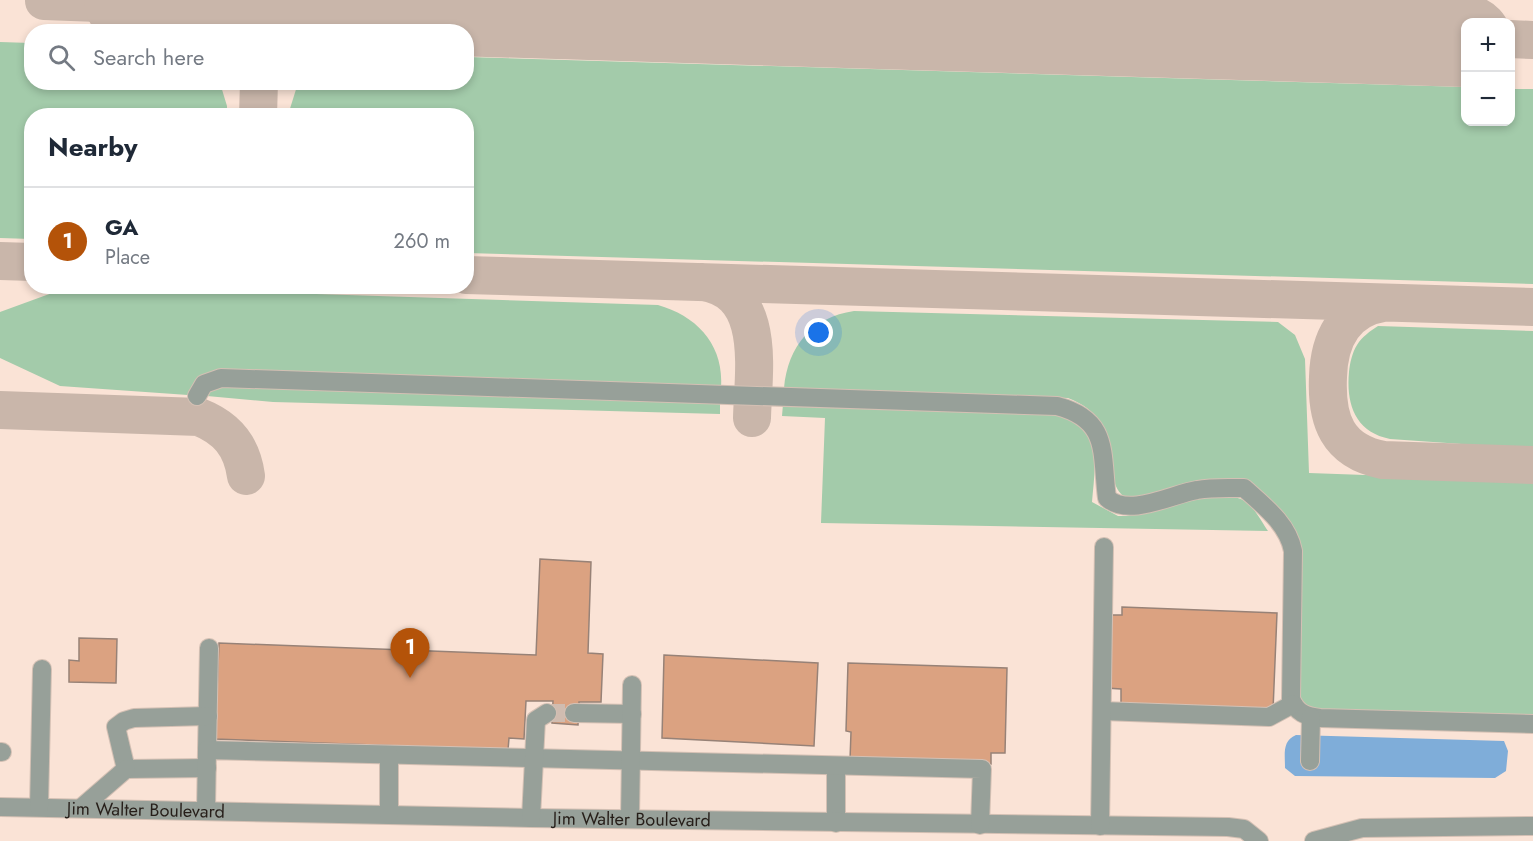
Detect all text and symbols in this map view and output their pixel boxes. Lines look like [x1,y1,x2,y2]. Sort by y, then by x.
map controls [1461,18,1515,126]
button: + [1461,18,1515,72]
search box [24,24,474,90]
icon: search [45,41,78,74]
text: Search here [93,41,204,73]
button: − [1461,72,1515,126]
text: Nearby [48,128,137,166]
text: GA [105,211,138,243]
text: 1 [62,227,73,256]
text: 260 m [394,227,450,256]
text: Place [105,243,150,272]
your location [804,318,833,347]
pin: 1 [390,628,430,678]
street label: Jim Walter Boulevard [65,795,225,825]
street label: Jim Walter Boulevard [551,805,711,833]

